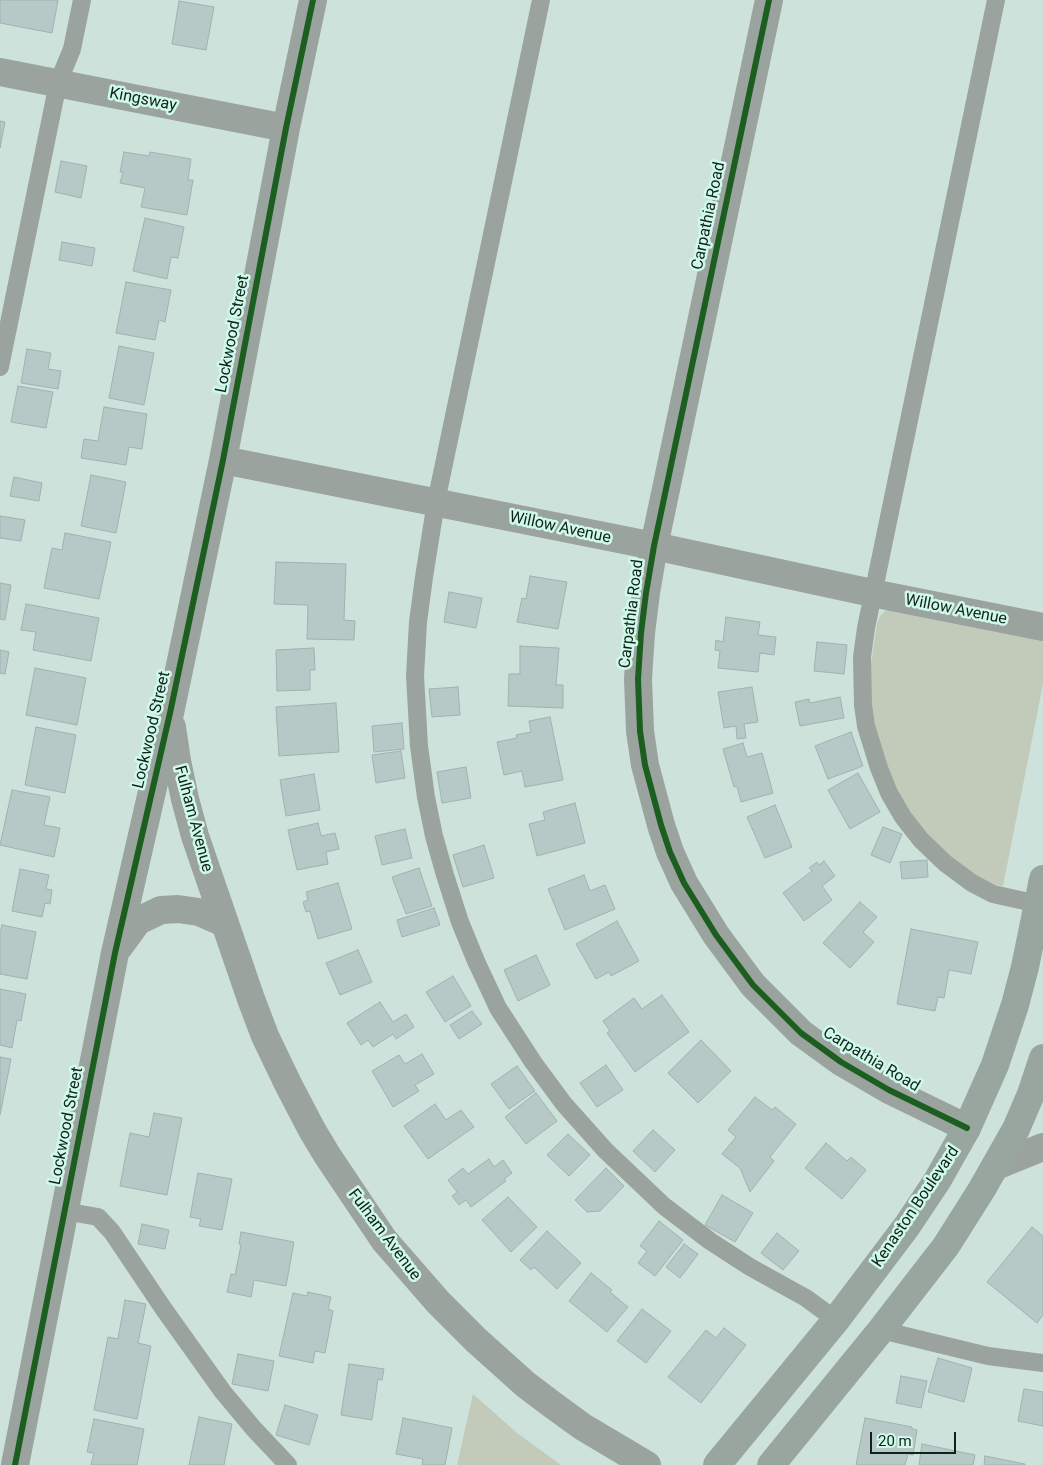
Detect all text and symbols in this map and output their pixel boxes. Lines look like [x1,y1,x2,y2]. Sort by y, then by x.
street label: Kingsway [108,84,178,116]
street label: Carpathia Road [688,160,730,272]
street label: Lockwood Street [212,273,254,395]
street label: Willow Avenue [507,508,613,548]
street label: Carpathia Road [616,558,648,670]
street label: Willow Avenue [903,591,1009,629]
street label: Lockwood Street [129,670,175,790]
street label: Fulham Avenue [170,764,216,874]
street label: Carpathia Road [819,1024,923,1096]
street label: Lockwood Street [46,1065,88,1187]
street label: Kenaston Boulevard [868,1143,964,1271]
street label: Fulham Avenue [343,1186,425,1284]
scale bar [873,1422,959,1454]
text: 20 m [878,1432,912,1450]

